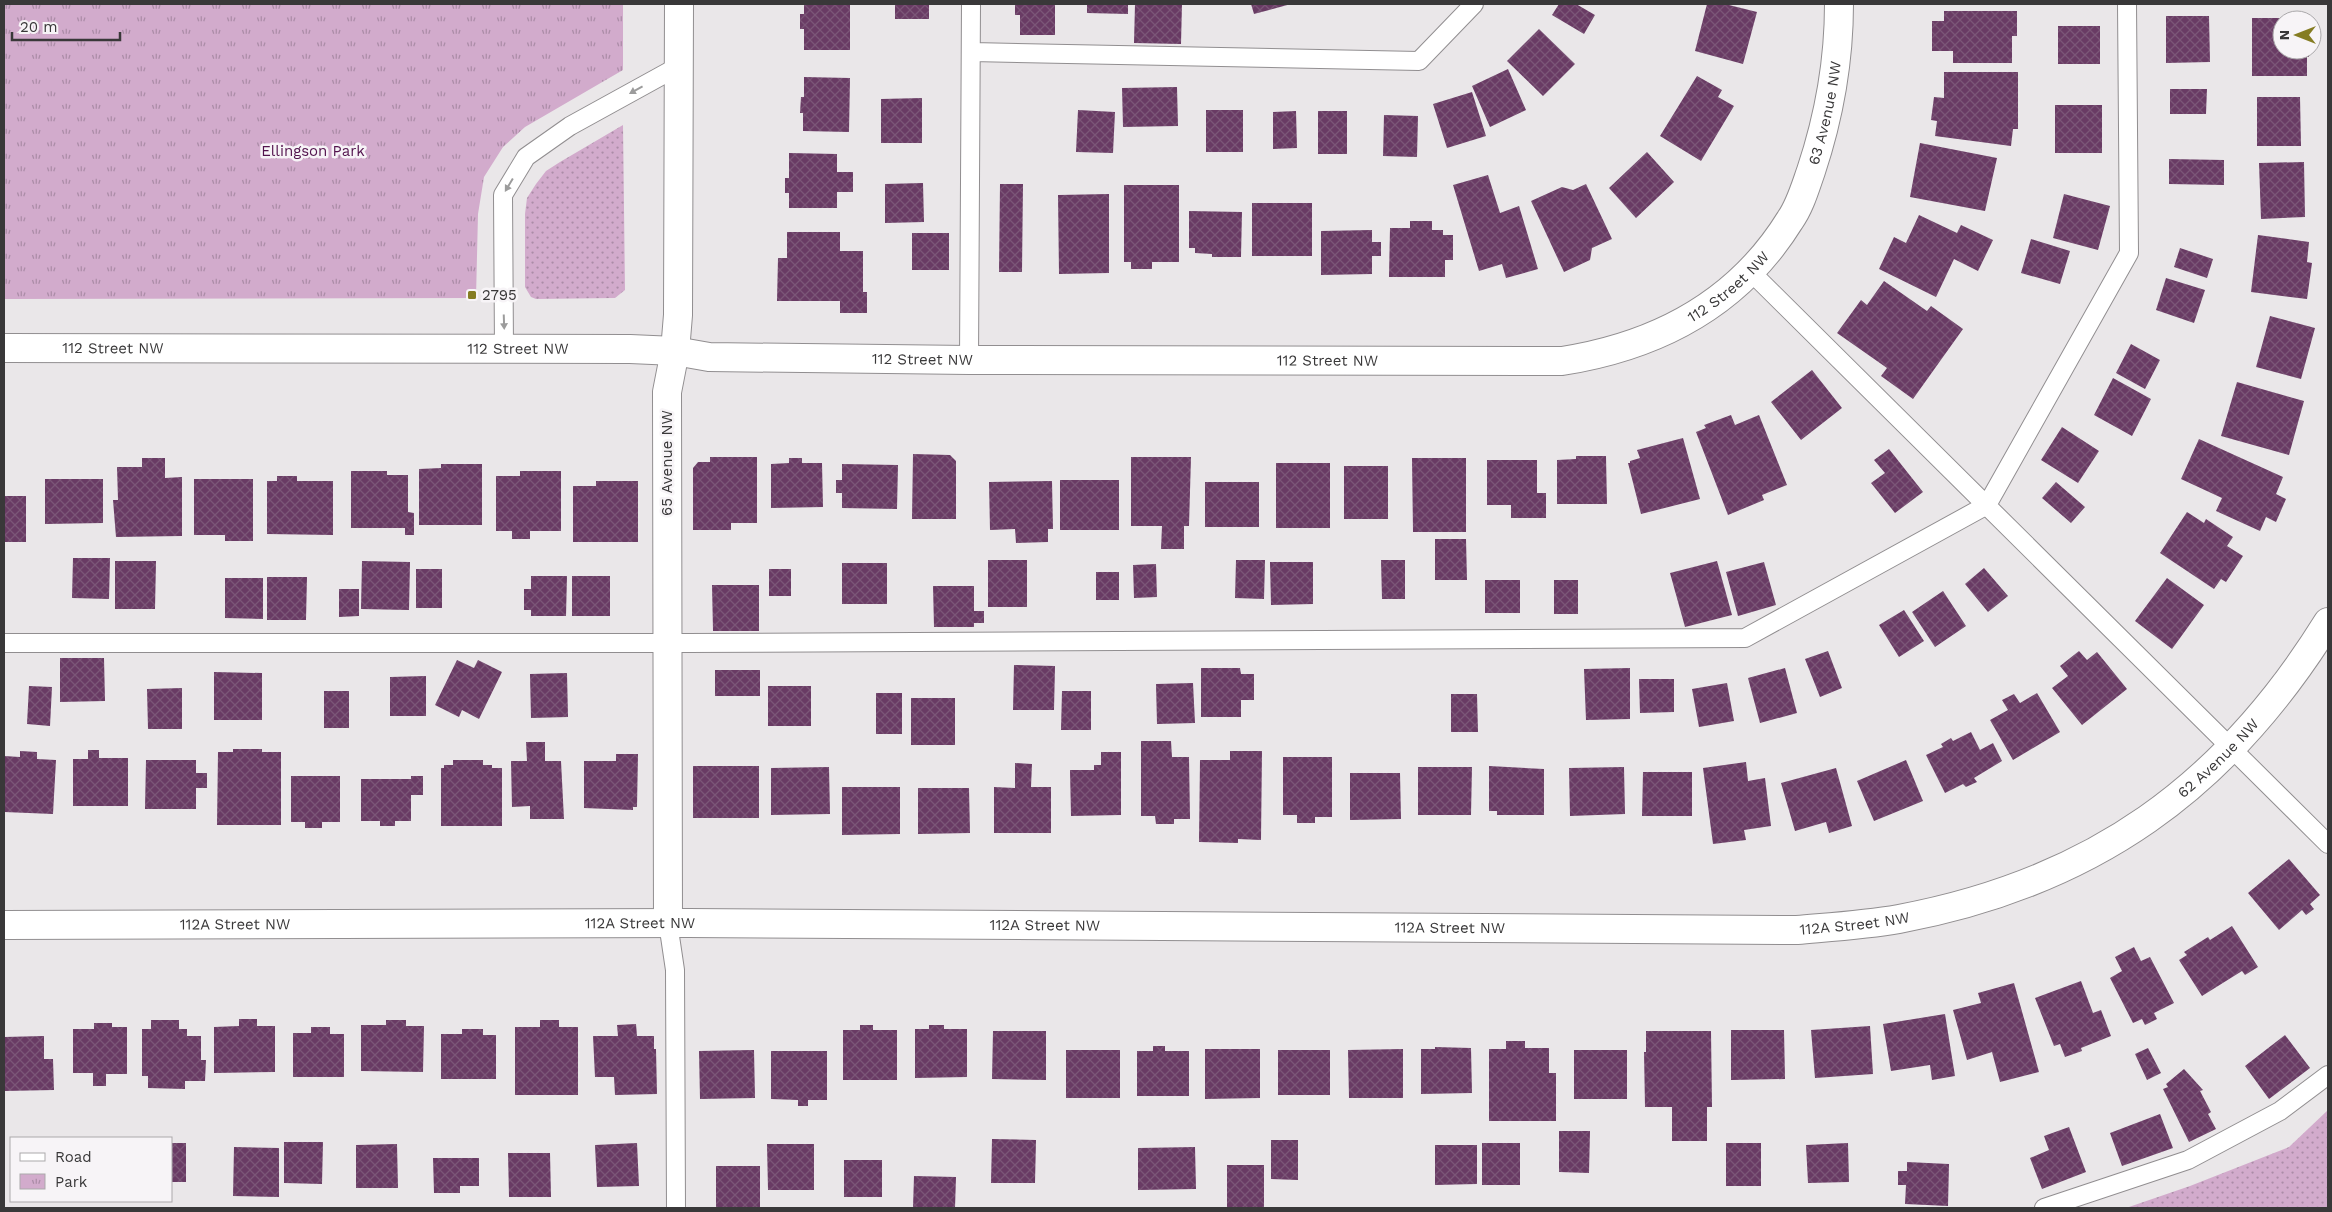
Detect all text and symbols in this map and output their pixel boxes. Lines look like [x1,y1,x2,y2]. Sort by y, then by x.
scale bar [12,10,120,42]
north arrow [2272,10,2322,60]
text: 20 m [20,18,58,36]
text: N [2276,30,2292,40]
street label: 63 Avenue NW [1805,60,1845,167]
one-way arrow [629,86,643,94]
park label: Ellingson Park [261,142,365,160]
one-way arrow [504,179,513,192]
street label: 112 Street NW [1684,248,1773,326]
place label: 2795 [482,286,517,304]
marker: 2795 [466,289,478,301]
one-way arrow [500,315,508,331]
street label: 112 Street NW [62,339,164,357]
street label: 112 Street NW [467,340,569,358]
street label: 112 Street NW [872,350,973,369]
street label: 112 Street NW [1277,352,1378,370]
street label: 65 Avenue NW [658,410,676,516]
street label: 62 Avenue NW [2174,715,2262,802]
street label: 112A Street NW [1799,908,1911,939]
street label: 112A Street NW [585,914,695,932]
street label: 112A Street NW [180,915,290,933]
street label: 112A Street NW [990,916,1100,935]
street label: 112A Street NW [1395,918,1505,937]
legend [10,1137,172,1202]
text: Road [55,1148,92,1166]
text: Park [55,1173,88,1191]

